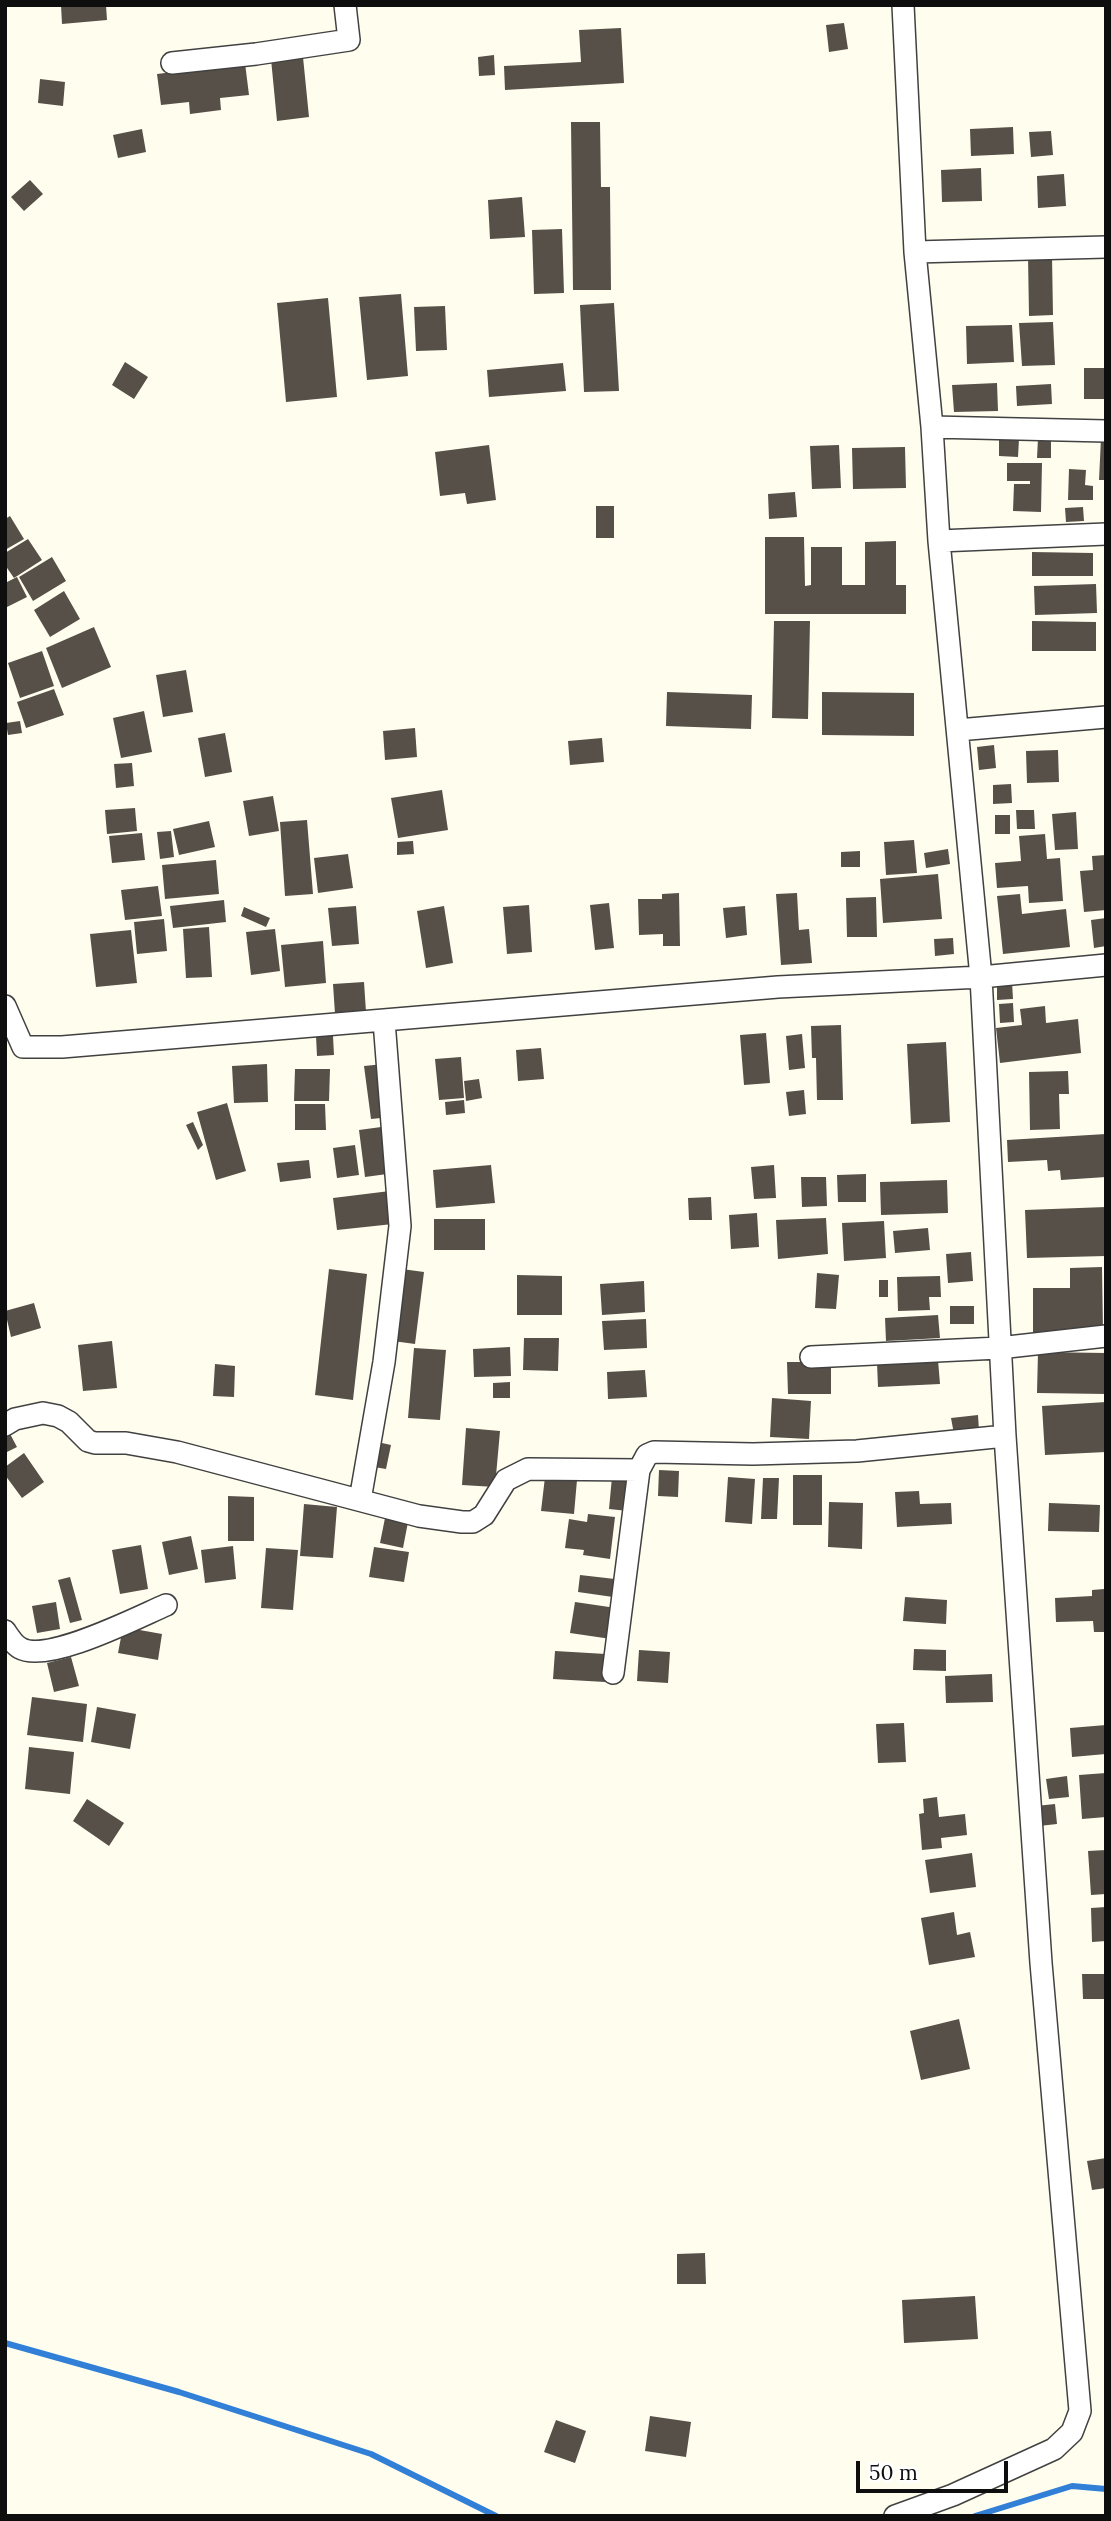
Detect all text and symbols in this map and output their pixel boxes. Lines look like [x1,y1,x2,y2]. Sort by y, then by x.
scale bar [859,2448,1011,2492]
text: 50 m [869,2459,918,2486]

